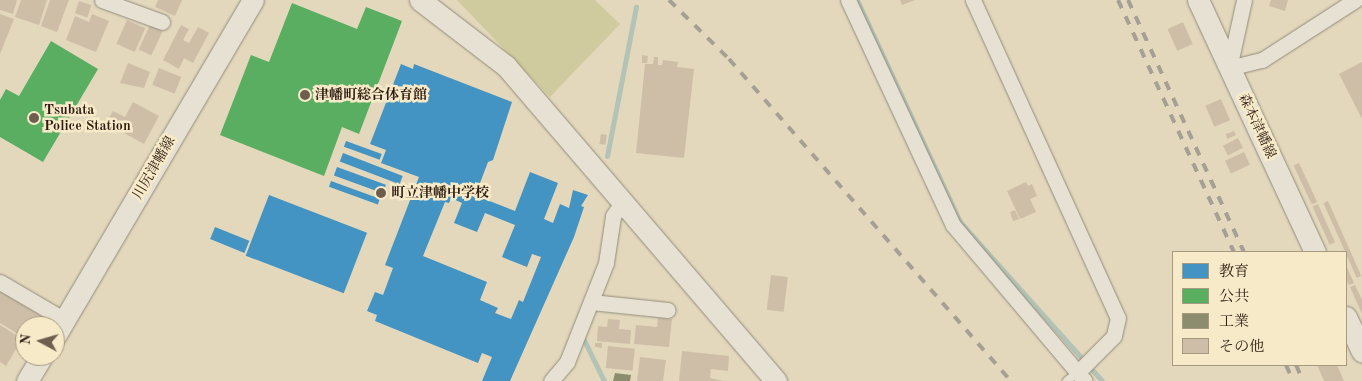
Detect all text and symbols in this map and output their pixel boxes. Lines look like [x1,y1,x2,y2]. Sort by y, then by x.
place label: 津幡町総合体育館 [315,87,427,103]
marker: 津幡町総合体育館 [299,89,311,101]
street label: 森本津幡線 [1235,91,1279,161]
place label: Tsubata Police Station [44,102,131,134]
marker: Tsubata Police Station [28,112,40,124]
street label: 川尻津幡線 [129,133,179,203]
place label: 町立津幡中学校 [391,185,489,201]
marker: 町立津幡中学校 [375,187,387,199]
legend [1172,251,1347,366]
text: 教育 [1219,265,1249,280]
text: 公共 [1219,290,1249,305]
text: 工業 [1219,315,1249,330]
north arrow [15,316,65,366]
text: N [19,333,34,346]
text: その他 [1219,340,1264,355]

